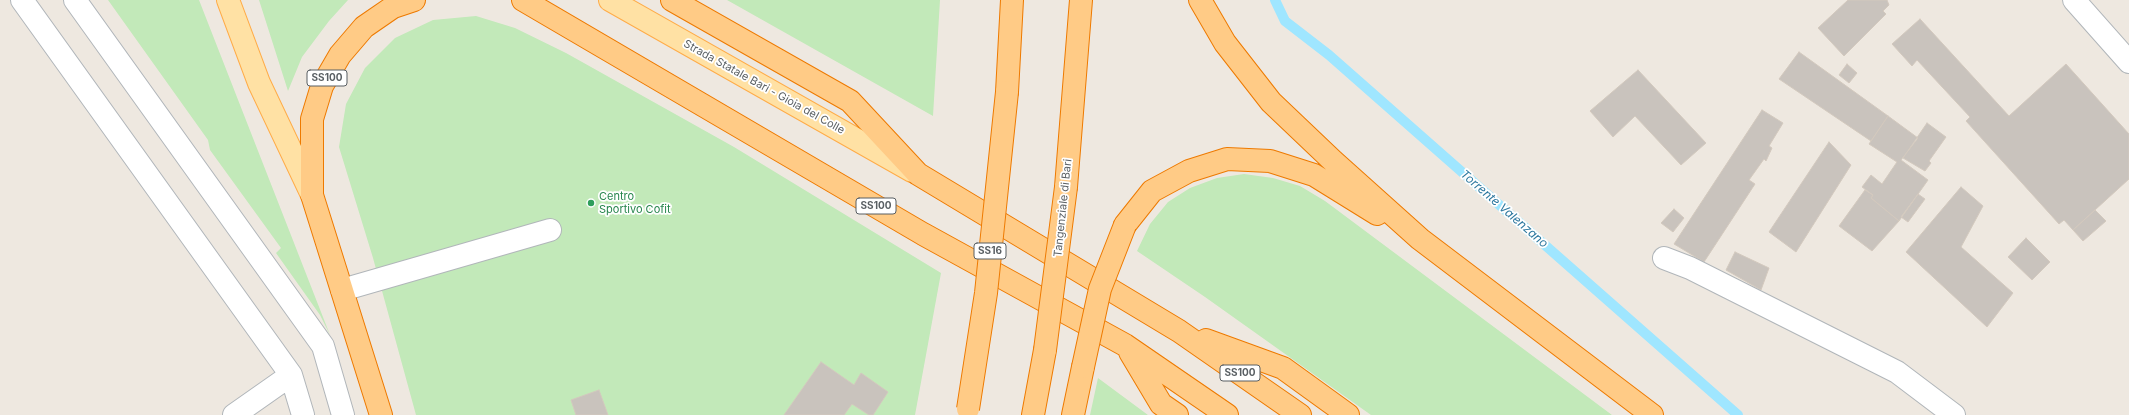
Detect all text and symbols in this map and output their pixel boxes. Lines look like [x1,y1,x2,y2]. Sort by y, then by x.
street label: Strada Statale Bari - Gioia del Colle [681,37,847,137]
road number: SS100 [307,70,347,86]
street label: Tangenziale di Bari [1051,158,1075,258]
water label: Torrente Valenzano [1457,167,1551,251]
place label: Centro Sportivo Cofit [599,190,671,216]
marker: Centro Sportivo Cofit [586,198,596,208]
road number: SS100 [856,198,896,214]
road number: SS16 [974,243,1006,259]
road number: SS100 [1220,365,1260,381]

